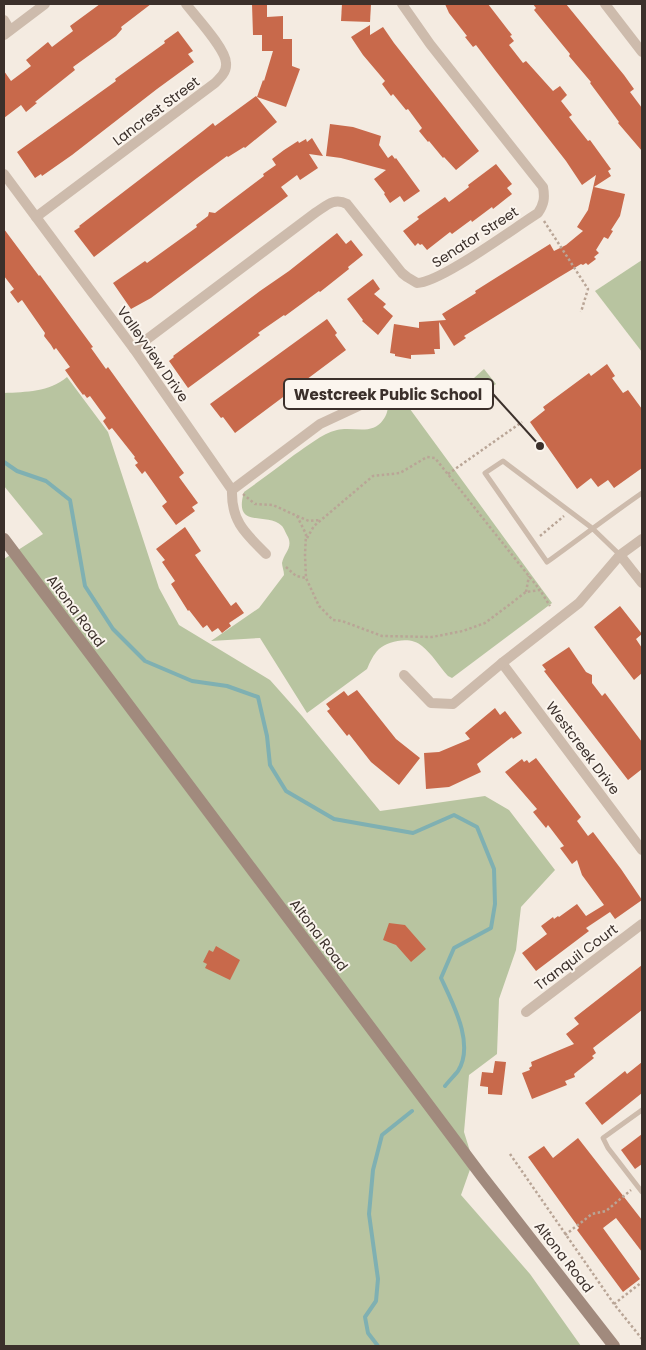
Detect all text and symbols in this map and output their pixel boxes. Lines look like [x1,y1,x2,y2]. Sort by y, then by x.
street label: Lancrest Street [108,72,204,150]
street label: Senator Street [428,202,522,272]
street label: Valleyview Drive [112,302,194,406]
callout: Westcreek Public School [284,379,493,409]
text: Westcreek Public School [294,384,482,405]
street label: Altona Road [42,571,110,651]
street label: Westcreek Drive [541,697,625,799]
street label: Altona Road [285,895,353,975]
street label: Tranquil Court [530,919,622,995]
street label: Altona Road [530,1217,598,1297]

